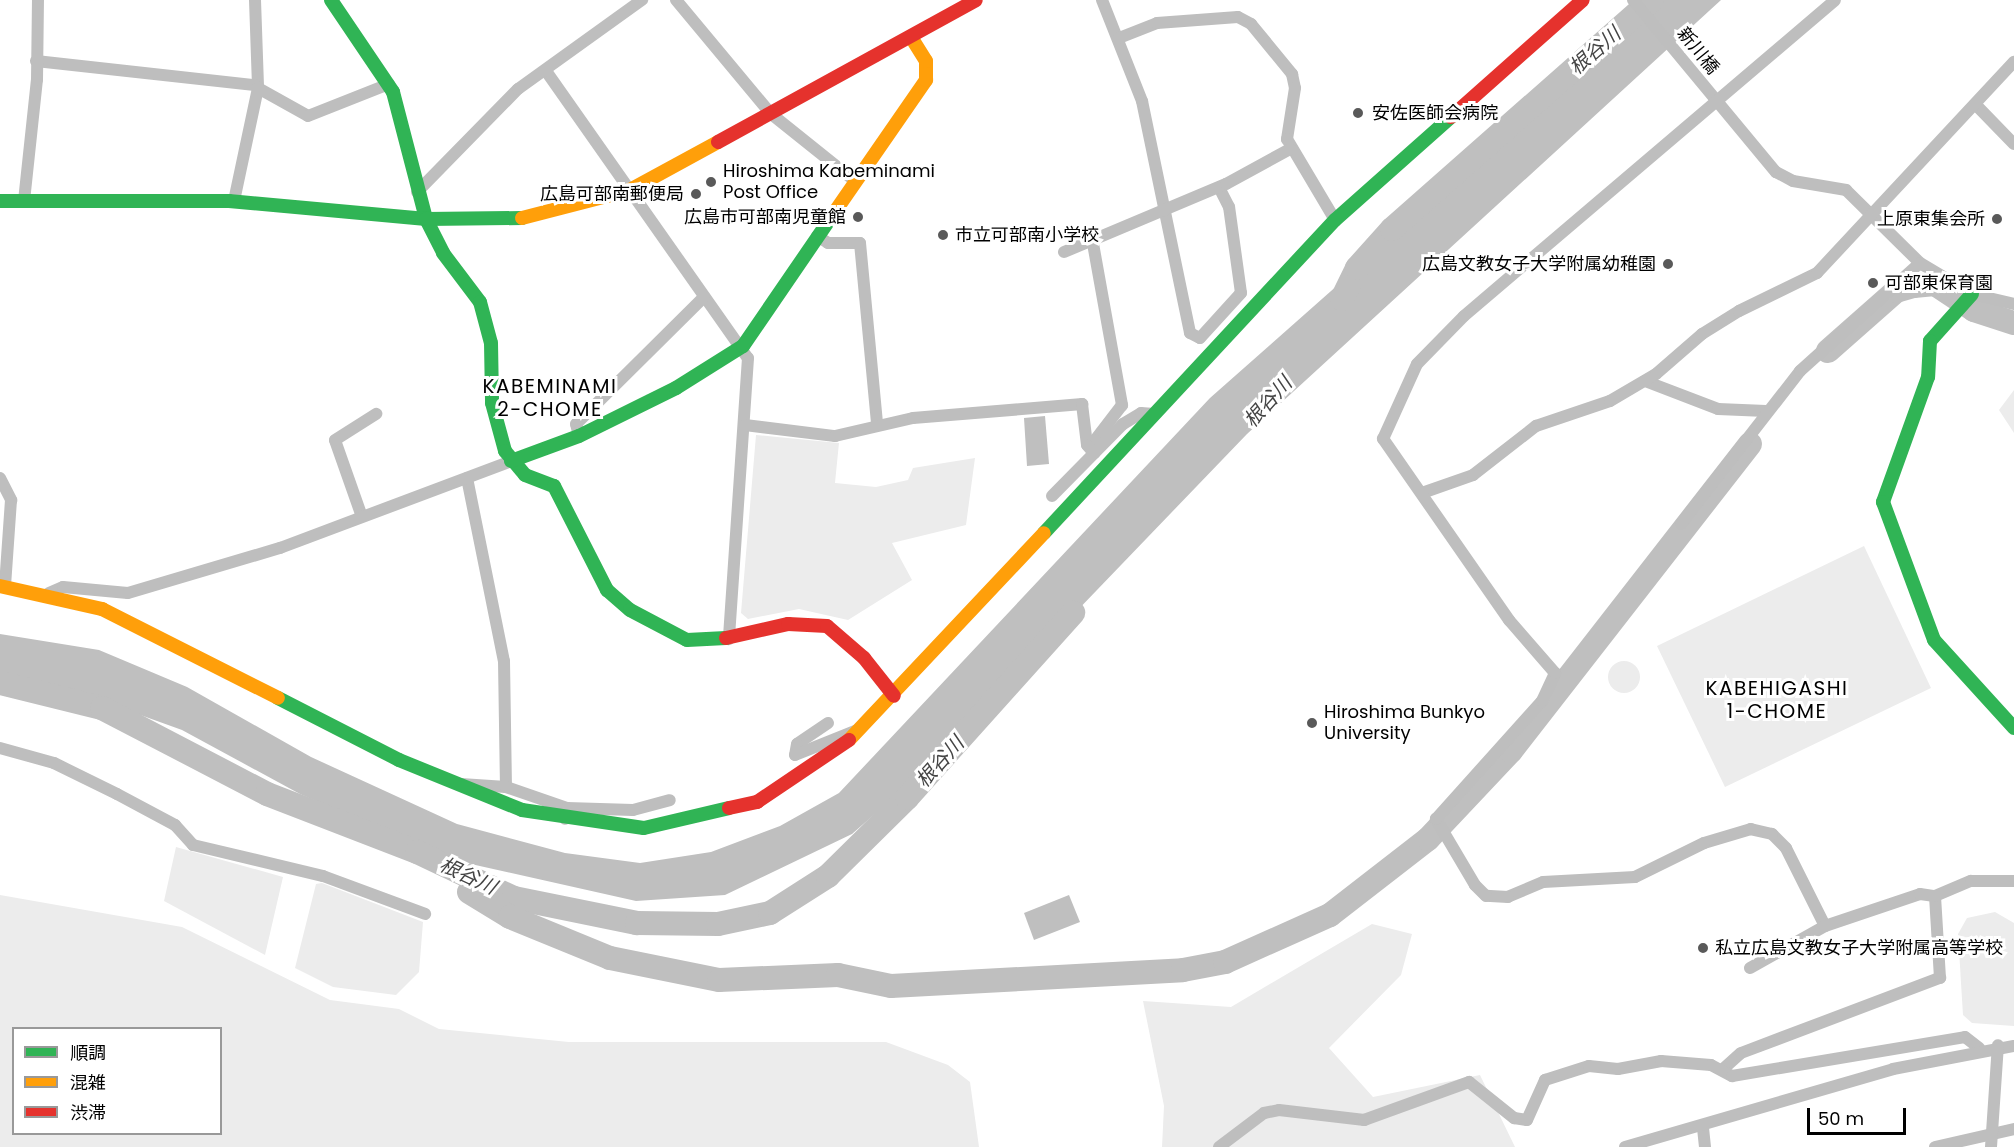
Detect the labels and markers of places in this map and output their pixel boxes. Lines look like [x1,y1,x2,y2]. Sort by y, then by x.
place label: 安佐医師会病院 [1372,102,1498,124]
marker: 安佐医師会病院 [1349,104,1367,122]
place label: Hiroshima Kabeminami Post Office [723,161,935,204]
marker: Hiroshima Kabeminami Post Office [704,175,718,189]
place label: 広島可部南郵便局 [540,183,684,205]
marker: 広島可部南郵便局 [689,187,703,201]
place label: 広島市可部南児童館 [684,206,846,228]
place label: 上原東集会所 [1877,208,1985,230]
marker: 広島市可部南児童館 [851,210,865,224]
marker: 上原東集会所 [1990,212,2004,226]
place label: 市立可部南小学校 [955,224,1099,246]
marker: 市立可部南小学校 [936,228,950,242]
place label: 広島文教女子大学附属幼稚園 [1422,253,1656,275]
marker: 広島文教女子大学附属幼稚園 [1661,257,1675,271]
place label: 可部東保育園 [1885,272,1993,294]
marker: 可部東保育園 [1866,276,1880,290]
place label: Hiroshima Bunkyo University [1324,702,1485,744]
marker: Hiroshima Bunkyo University [1305,716,1319,730]
place label: 私立広島文教女子大学附属高等学校 [1715,937,2003,959]
marker: 私立広島文教女子大学附属高等学校 [1696,941,1710,955]

